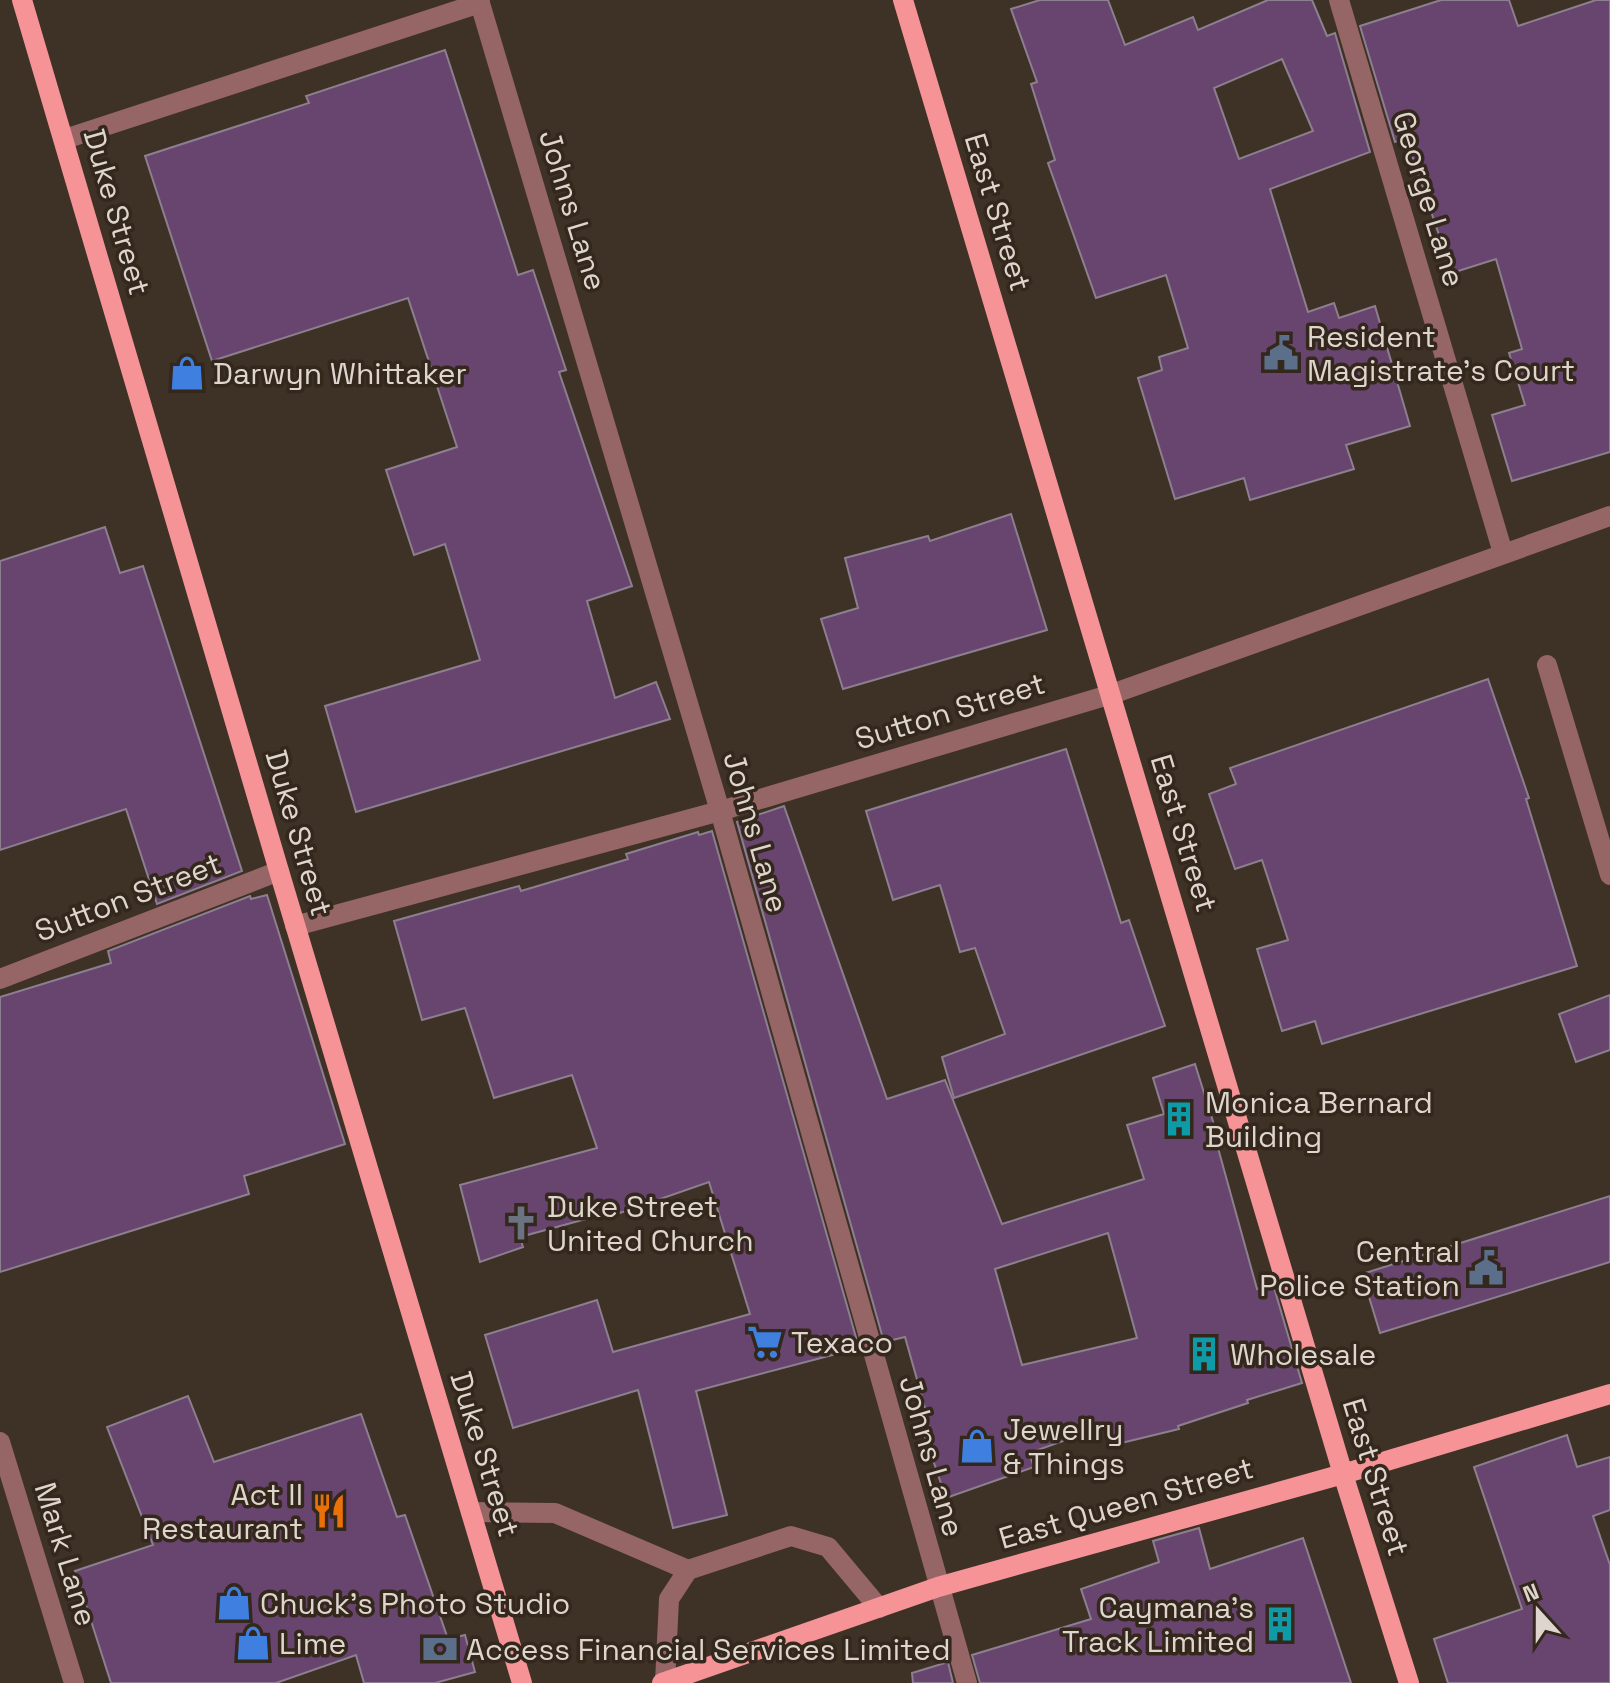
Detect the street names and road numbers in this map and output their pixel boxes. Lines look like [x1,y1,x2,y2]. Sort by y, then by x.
street label: George Lane [1384,107,1474,291]
street label: Duke Street [75,125,159,299]
street label: Johns Lane [530,125,616,295]
street label: East Street [956,129,1040,295]
street label: Sutton Street [850,664,1050,758]
street label: Duke Street [257,746,341,920]
street label: Johns Lane [714,747,798,917]
street label: East Street [1142,750,1226,916]
street label: Sutton Street [29,844,227,950]
street label: Duke Street [441,1367,529,1541]
street label: Johns Lane [890,1371,974,1541]
street label: East Street [1334,1394,1418,1560]
street label: East Queen Street [994,1448,1258,1558]
street label: Mark Lane [26,1477,106,1631]

